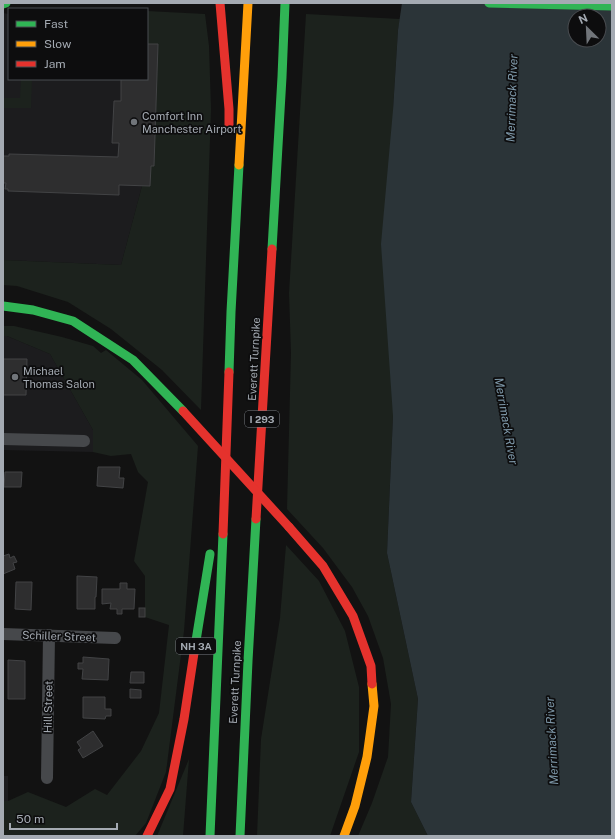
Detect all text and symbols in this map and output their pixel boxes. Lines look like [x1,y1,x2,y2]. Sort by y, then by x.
legend [8,8,148,80]
north arrow [567,8,607,48]
text: N [577,12,589,26]
text: Fast [44,17,69,31]
text: Slow [44,37,72,51]
water label: Merrimack River [503,53,521,142]
text: Jam [44,57,66,71]
place label: Comfort Inn Manchester Airport [142,110,241,135]
marker: Comfort Inn Manchester Airport [129,117,139,127]
street label: Everett Turnpike [246,317,262,401]
place label: Michael Thomas Salon [23,365,95,390]
marker: Michael Thomas Salon [10,372,20,382]
water label: Merrimack River [491,376,521,466]
road number: I 293 [245,411,279,427]
street label: Schiller Street [22,629,96,643]
road number: NH 3A [176,638,216,654]
street label: Everett Turnpike [227,640,243,724]
street label: Hill Street [42,681,54,733]
water label: Merrimack River [543,696,561,785]
scale bar [10,805,117,831]
text: 50 m [16,812,44,826]

